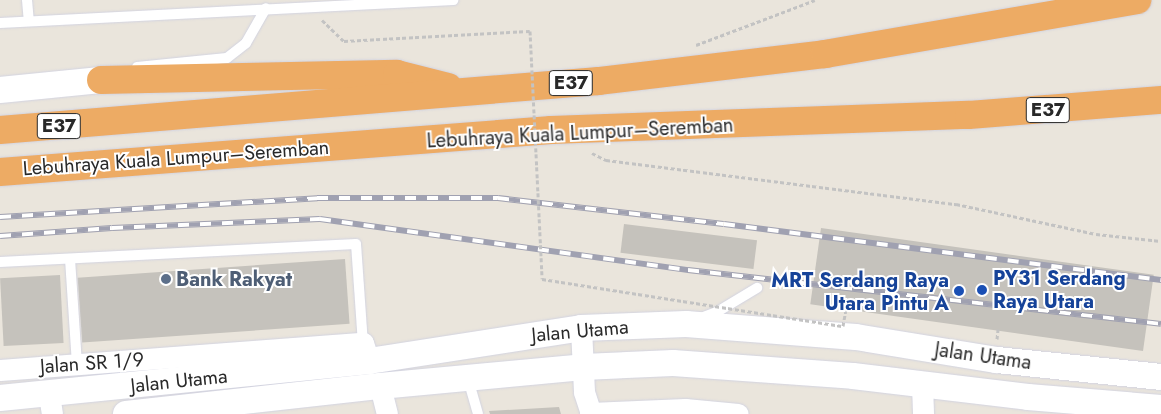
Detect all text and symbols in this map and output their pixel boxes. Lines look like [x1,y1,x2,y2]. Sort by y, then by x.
road number: E37 [548,66,594,100]
road number: E37 [1026,94,1070,126]
road number: E37 [36,110,82,142]
street label: Lebuhraya Kuala Lumpur–Seremban [426,113,734,153]
street label: Lebuhraya Kuala Lumpur–Seremban [22,135,330,181]
place label: PY31 Serdang Raya Utara [993,266,1126,313]
place label: Bank Rakyat [176,267,292,291]
place label: MRT Serdang Raya Utara Pintu A [771,268,949,315]
marker: Bank Rakyat [160,273,172,285]
marker: PY31 Serdang Raya Utara [975,283,989,297]
marker: MRT Serdang Raya Utara Pintu A [953,285,965,297]
street label: Jalan Utama [530,315,630,347]
street label: Jalan Utama [933,337,1033,375]
street label: Jalan SR 1/9 [39,347,145,379]
street label: Jalan Utama [129,364,229,398]

